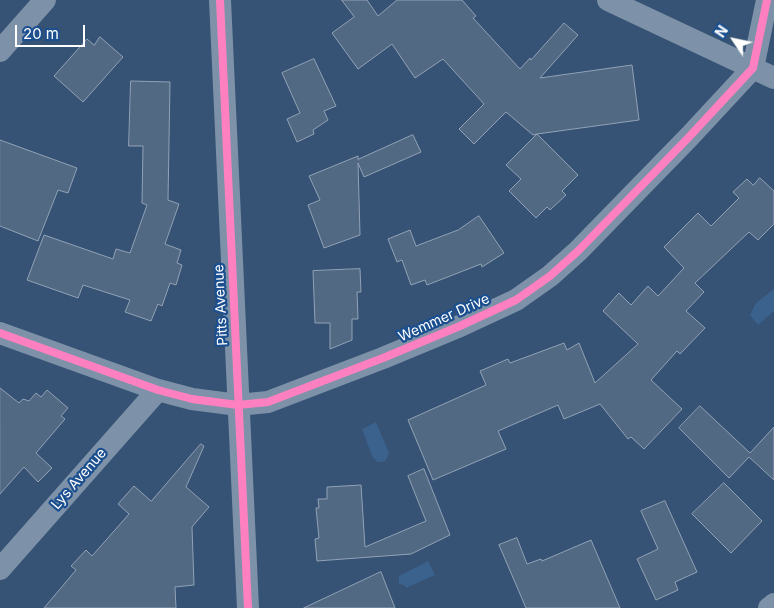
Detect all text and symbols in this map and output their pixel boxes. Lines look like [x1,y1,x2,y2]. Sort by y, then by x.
scale bar [18,15,88,47]
north arrow [709,15,759,65]
text: N [711,22,731,41]
text: 20 m [23,24,59,43]
street label: Pitts Avenue [210,264,232,346]
street label: Wemmer Drive [396,290,492,346]
street label: Lys Avenue [48,445,110,513]

